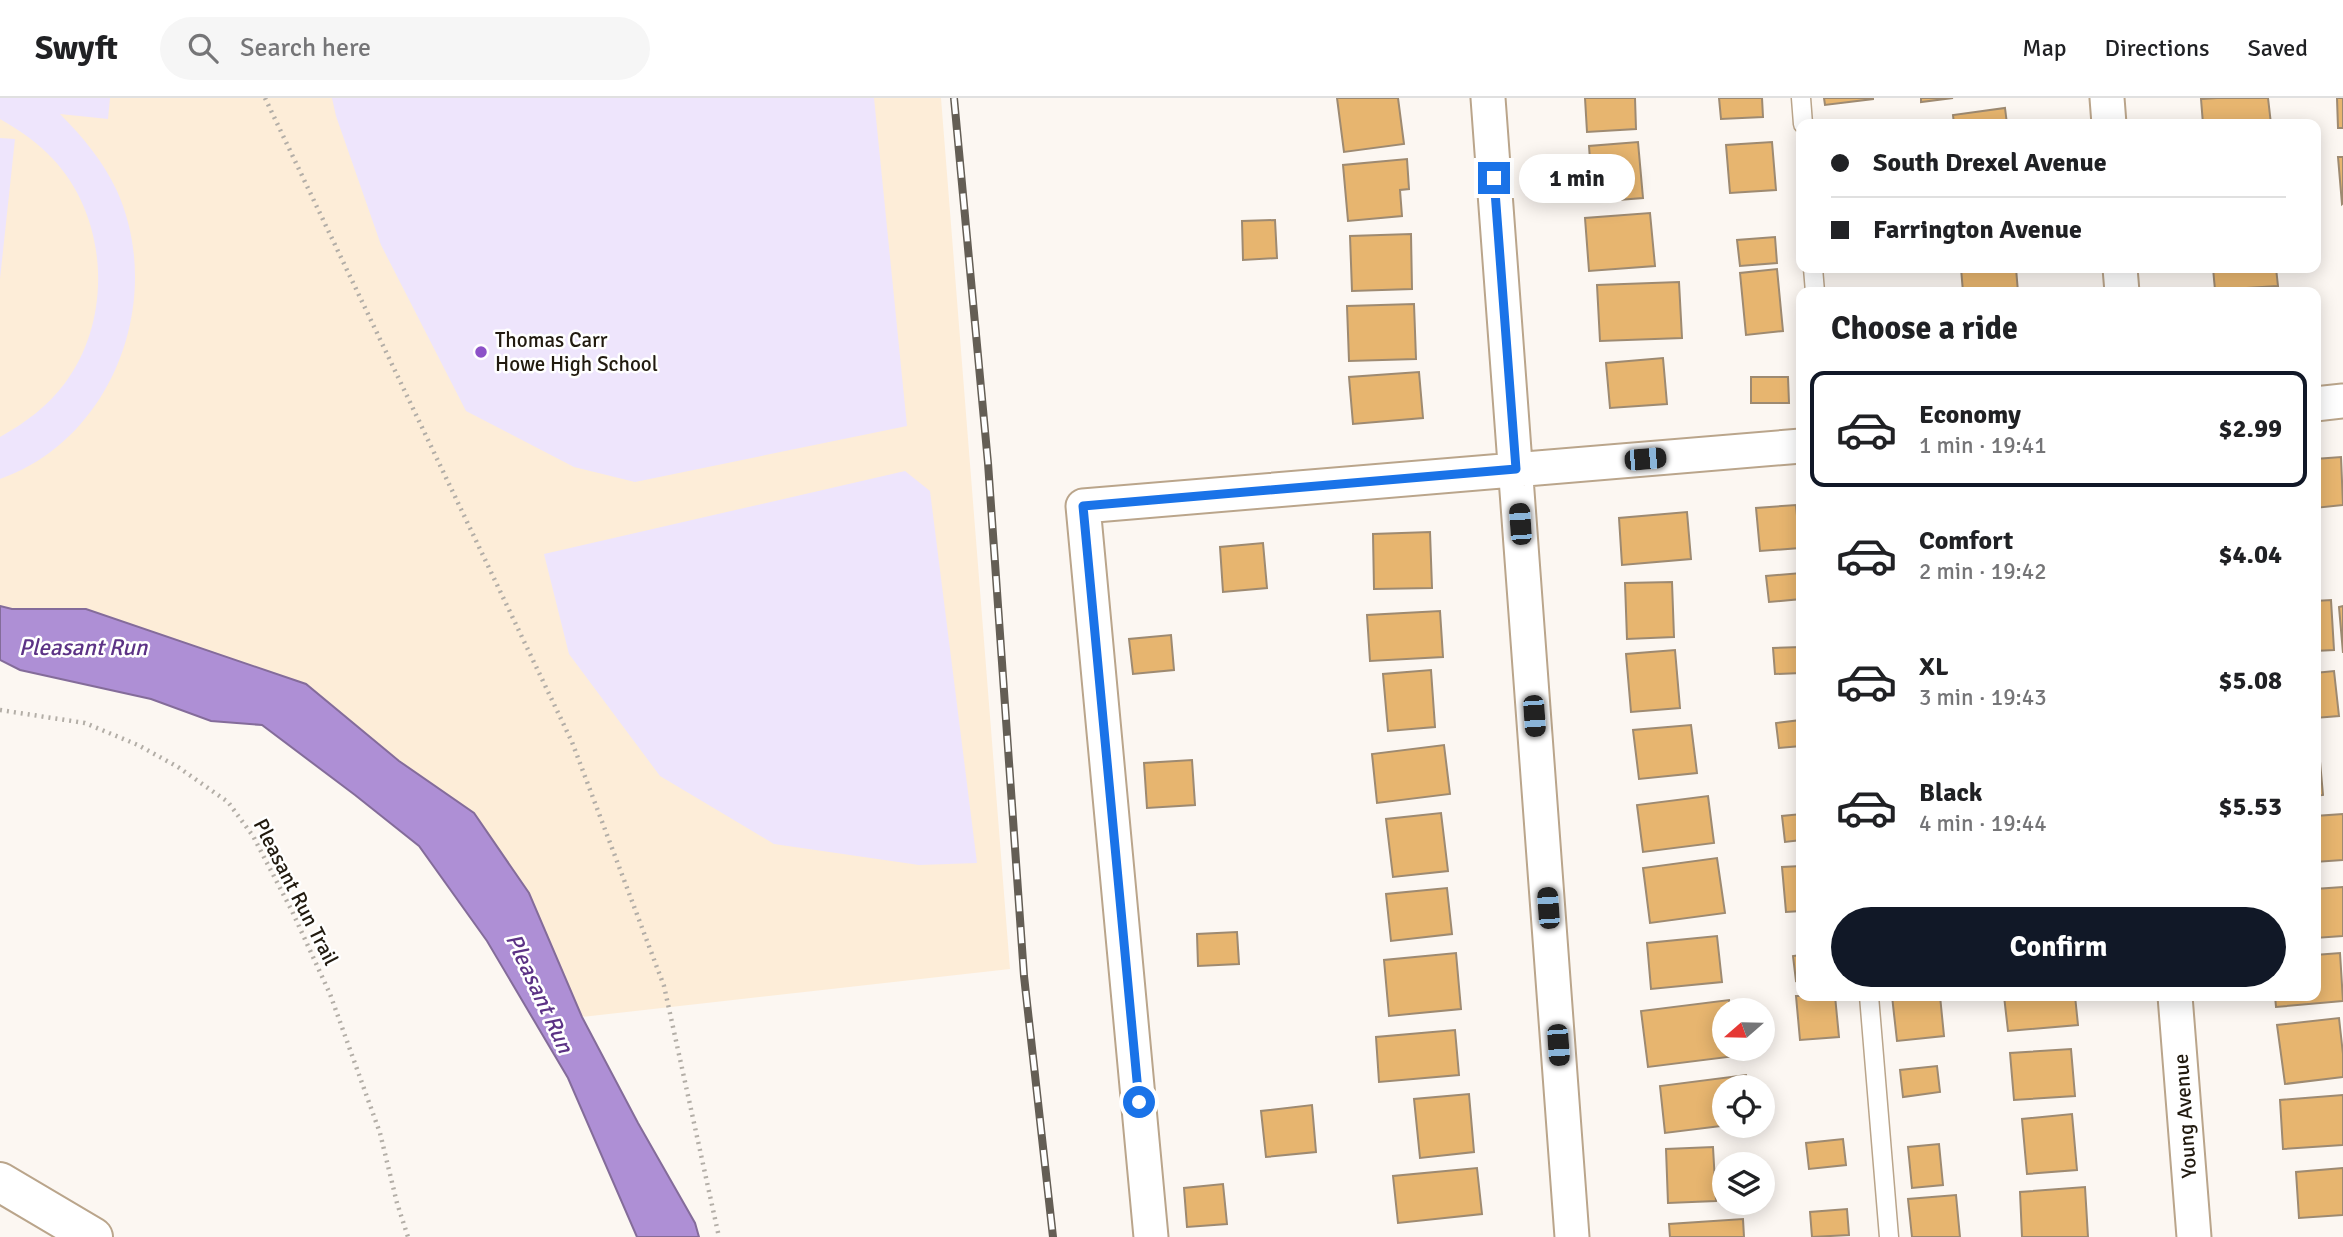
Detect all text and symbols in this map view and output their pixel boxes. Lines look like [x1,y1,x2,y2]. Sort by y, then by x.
search box [160,17,650,80]
text: Swyft [35,28,118,69]
icon: search [184,29,222,67]
text: Search here [240,32,371,64]
text: Map [2022,33,2067,63]
text: Directions [2105,33,2210,63]
text: Saved [2248,33,2308,63]
text: South Drexel Avenue [1873,147,2107,179]
callout: 1 min [1518,154,1634,202]
route end [1478,162,1510,194]
text: 1 min [1549,164,1605,193]
text: Farrington Avenue [1873,214,2082,246]
text: Choose a ride [1831,309,2018,348]
place label: Thomas Carr Howe High School [495,327,658,377]
marker: Thomas Carr Howe High School [473,344,489,360]
icon: car [1835,398,1898,461]
text: Economy [1919,399,2021,431]
text: $2.99 [2218,413,2282,445]
text: 1 min · 19:41 [1919,431,2047,460]
car [1624,447,1667,471]
car [1509,502,1532,546]
icon: car [1835,524,1898,587]
text: Comfort [1919,525,2013,557]
text: $4.04 [2218,539,2282,571]
text: 2 min · 19:42 [1919,557,2047,586]
water label: Pleasant Run [19,633,149,662]
icon: car [1835,650,1898,713]
text: XL [1919,651,1949,683]
text: $5.08 [2218,665,2282,697]
text: 3 min · 19:43 [1919,683,2047,712]
car [1523,694,1546,738]
icon: car [1835,776,1898,839]
text: Black [1919,777,1982,809]
text: $5.53 [2218,791,2282,823]
text: 4 min · 19:44 [1919,809,2047,838]
street label: Pleasant Run Trail [248,814,344,970]
car [1537,886,1560,930]
button: Confirm [1831,907,2286,987]
water label: Pleasant Run [499,929,580,1059]
north arrow [1712,998,1774,1060]
map controls [1712,998,1775,1215]
car [1547,1023,1570,1067]
street label: Young Avenue [2168,1053,2202,1179]
button: locate [1712,1075,1775,1138]
route start [1123,1086,1155,1118]
button: layers [1712,1152,1775,1215]

